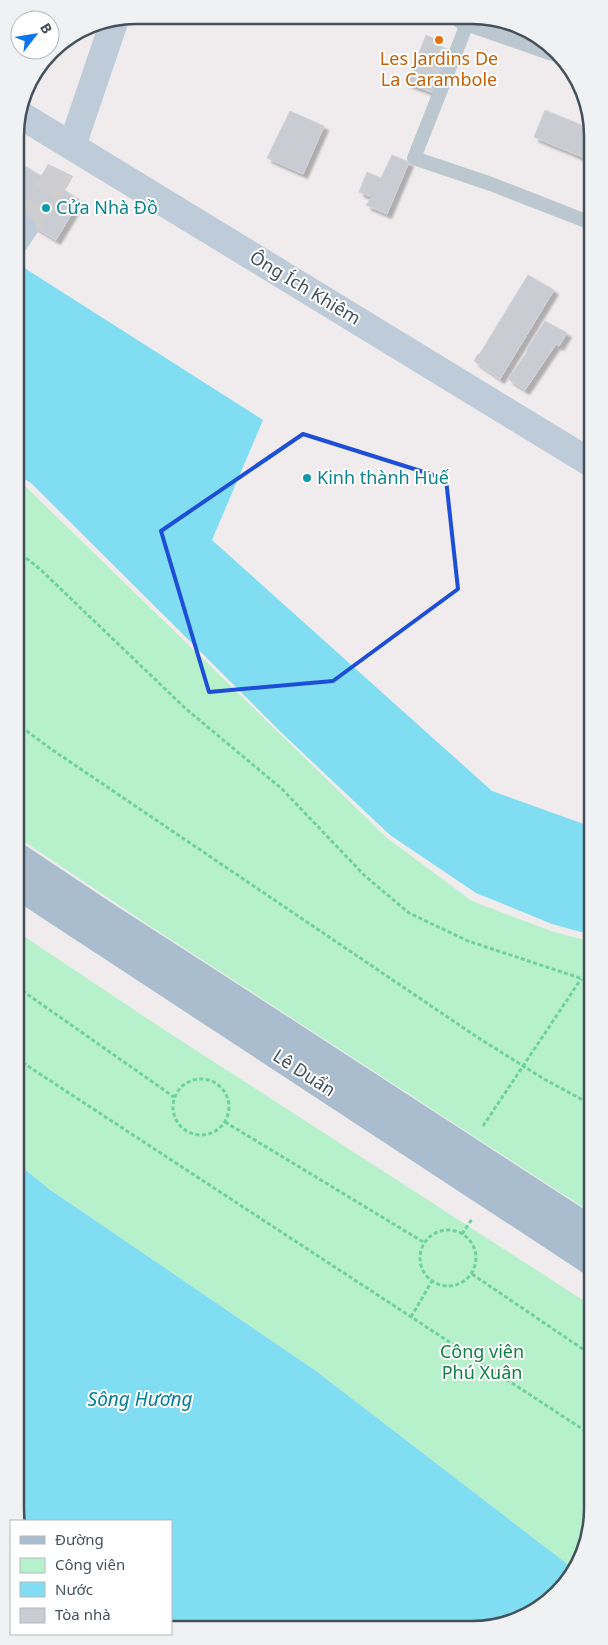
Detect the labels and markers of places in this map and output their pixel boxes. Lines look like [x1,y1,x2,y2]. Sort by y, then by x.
marker: Les Jardins De La Carambole [433,34,445,46]
place label: Les Jardins De La Carambole [380,46,498,91]
place label: Cửa Nhà Đồ [56,195,158,219]
marker: Cửa Nhà Đồ [40,202,52,214]
place label: Kinh thành Huế [317,465,449,489]
marker: Kinh thành Huế [301,472,313,484]

